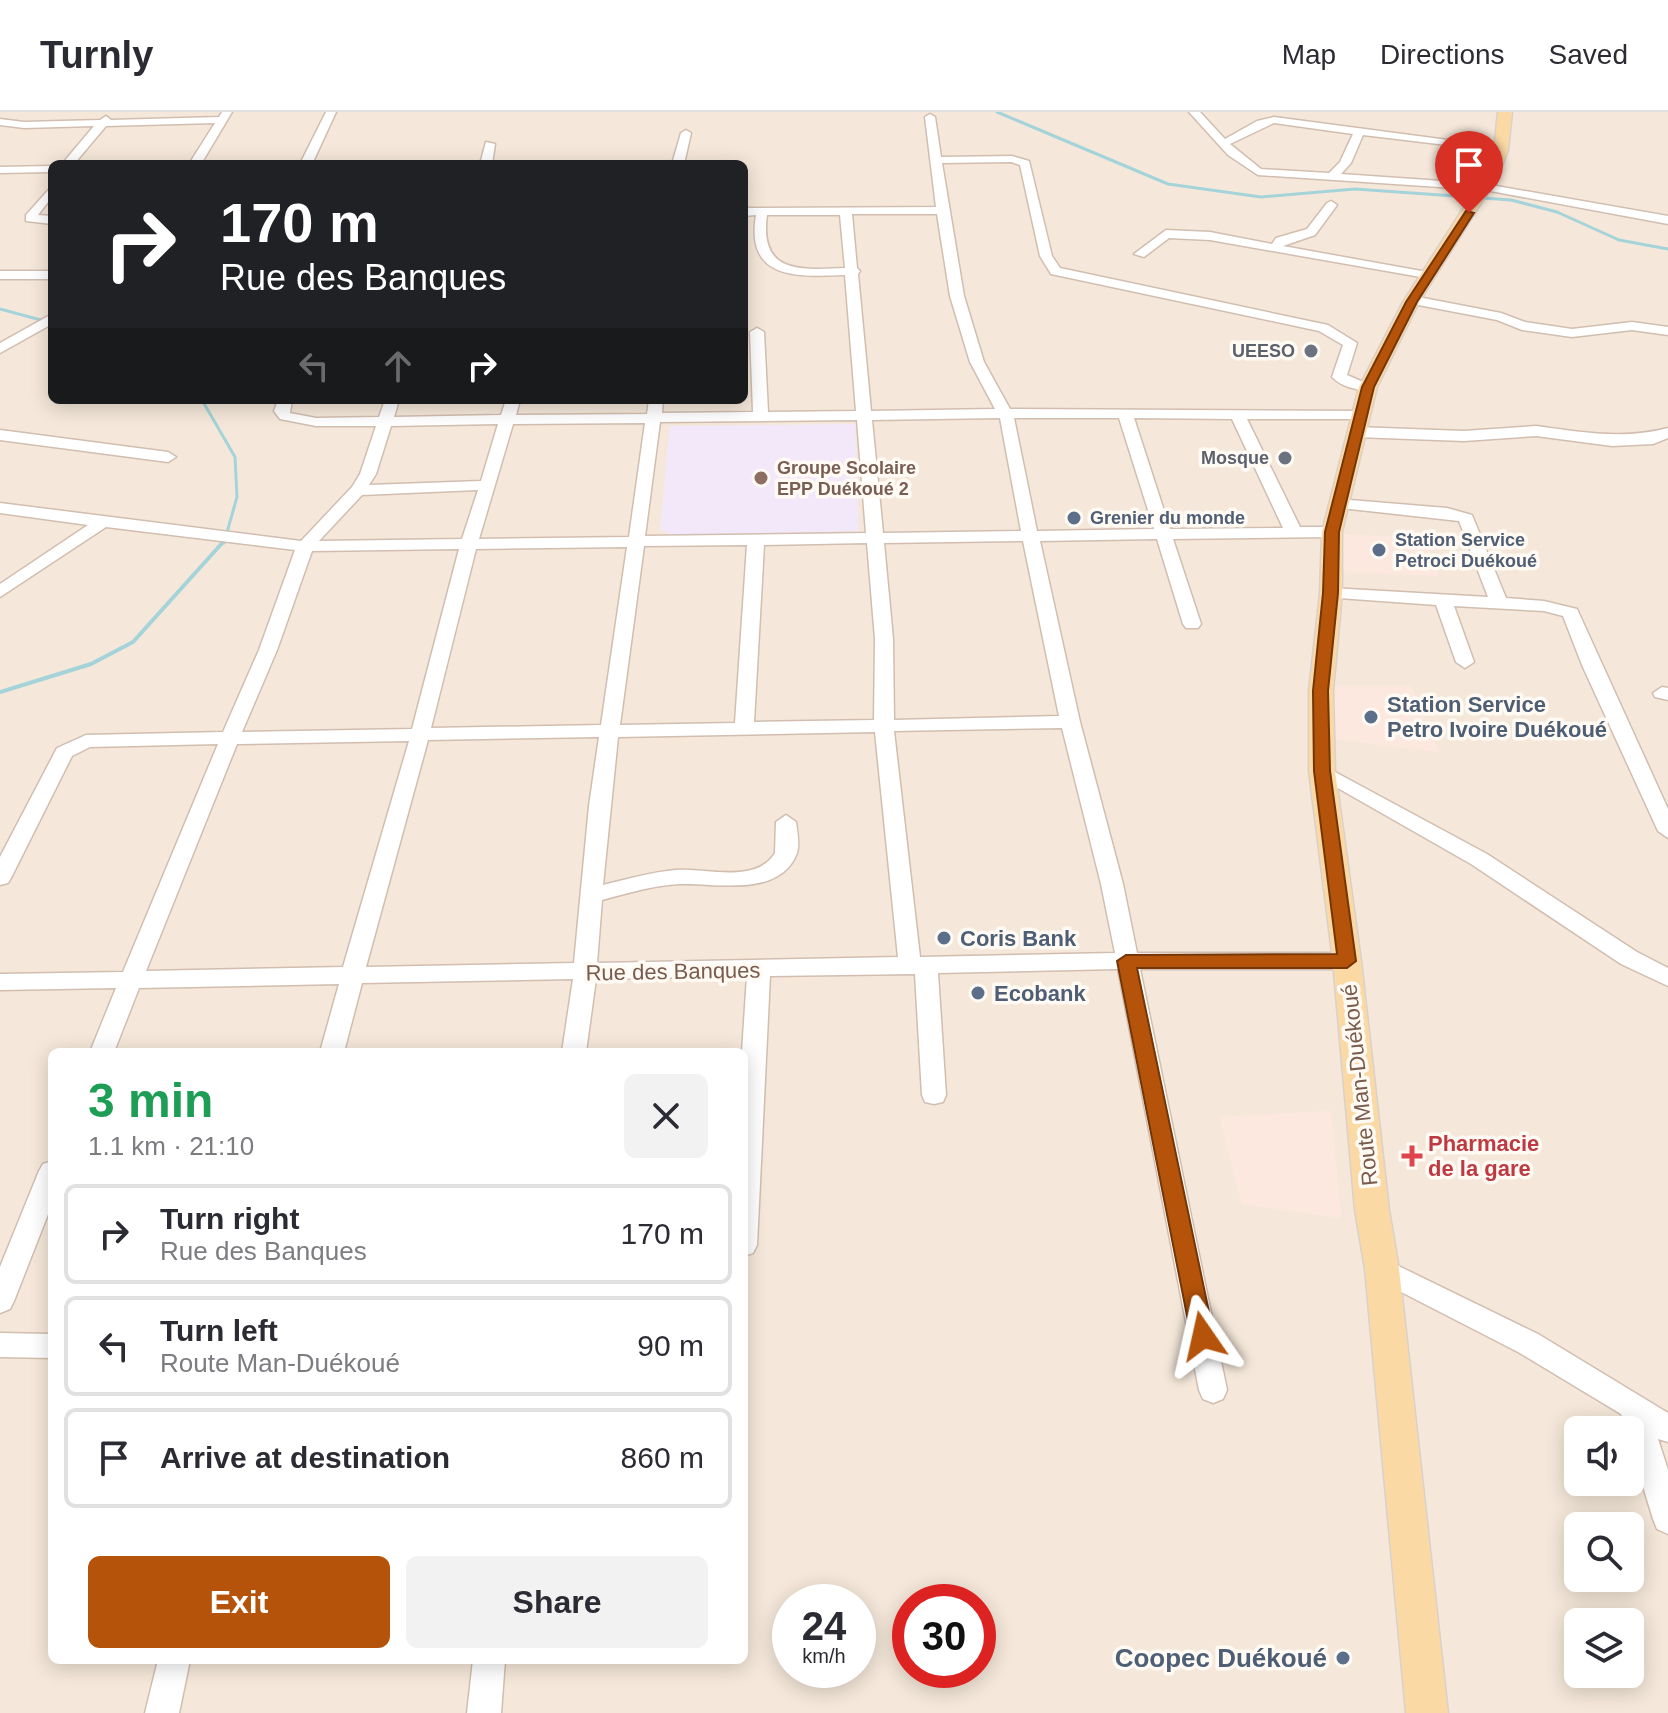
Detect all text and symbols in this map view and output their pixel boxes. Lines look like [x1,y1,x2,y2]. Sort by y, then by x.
text: Turnly [40,34,153,76]
text: Map [1282,39,1336,70]
text: Directions [1380,39,1505,70]
text: Saved [1549,39,1628,70]
pin [1435,131,1503,213]
icon: arrive [1447,143,1491,187]
text: 170 m [220,191,379,254]
icon: right [88,192,192,296]
text: Rue des Banques [220,257,506,298]
place label: UEESO [1232,341,1295,361]
marker: UEESO [1302,342,1320,360]
icon: left [292,344,336,388]
icon: ahead [376,344,420,388]
icon: right [460,344,504,388]
place label: Mosque [1201,448,1269,468]
marker: Mosque [1276,449,1294,467]
place label: Groupe Scolaire EPP Duékoué 2 [777,458,916,499]
marker: Groupe Scolaire EPP Duékoué 2 [752,469,770,487]
place label: Grenier du monde [1090,508,1245,528]
marker: Grenier du monde [1065,509,1083,527]
place label: Station Service Petroci Duékoué [1395,530,1537,571]
marker: Station Service Petroci Duékoué [1370,541,1388,559]
place label: Station Service Petro Ivoire Duékoué [1387,692,1607,742]
marker: Station Service Petro Ivoire Duékoué [1362,708,1380,726]
place label: Coris Bank [960,926,1077,951]
marker: Coris Bank [935,929,953,947]
street label: Rue des Banques [585,957,761,986]
place label: Ecobank [994,981,1086,1006]
street label: Route Man-Duékoué [1336,983,1383,1187]
marker: Ecobank [969,984,987,1002]
text: 3 min [88,1074,213,1127]
button: close [624,1074,708,1158]
text: 1.1 km · 21:10 [88,1131,254,1161]
place label: Pharmacie de la gare [1428,1131,1539,1181]
marker: Pharmacie de la gare [1403,1147,1421,1165]
text: Turn right [160,1202,299,1235]
icon: right [92,1212,136,1256]
text: 170 m [621,1217,704,1250]
text: Rue des Banques [160,1236,367,1266]
position arrow [1161,1294,1245,1378]
text: Turn left [160,1314,278,1347]
icon: left [92,1324,136,1368]
text: 90 m [637,1329,704,1362]
text: Route Man-Duékoué [160,1348,400,1378]
map controls [1564,1416,1644,1688]
button: sound [1564,1416,1644,1496]
icon: arrive [92,1436,136,1480]
text: Arrive at destination [160,1441,450,1474]
text: 860 m [621,1441,704,1474]
button: search [1564,1512,1644,1592]
button: Exit [88,1556,390,1648]
button: Share [406,1556,708,1648]
speed limit sign: 30 [892,1584,996,1688]
text: 24 [802,1604,846,1648]
button: layers [1564,1608,1644,1688]
place label: Coopec Duékoué [1115,1643,1327,1673]
text: km/h [802,1645,846,1667]
marker: Coopec Duékoué [1334,1649,1352,1667]

